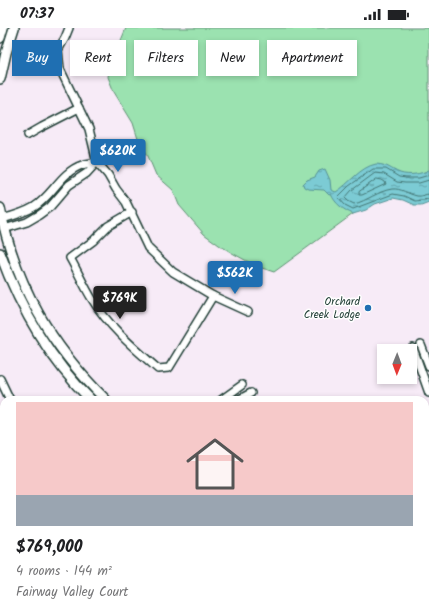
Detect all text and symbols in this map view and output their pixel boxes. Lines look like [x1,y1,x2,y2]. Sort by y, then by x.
text: 07:37 [20,2,54,26]
chip: Buy [12,40,62,76]
chip: Rent [70,40,126,76]
chip: Filters [134,40,198,76]
chip: New [206,40,259,76]
chip: Apartment [267,40,357,76]
pin: $620K [90,139,146,173]
text: $620K [100,141,136,162]
pin: $562K [207,261,263,295]
text: $562K [217,263,253,284]
pin: $769K [92,286,148,320]
text: $769K [102,288,138,309]
place label: Orchard Creek Lodge [304,293,361,324]
marker: Orchard Creek Lodge [363,303,373,313]
north arrow [377,344,417,384]
map controls [377,344,417,384]
icon: home [179,428,251,500]
text: $769,000 [16,534,83,561]
text: 4 rooms · 144 m² [16,561,112,582]
text: Fairway Valley Court [16,582,128,603]

